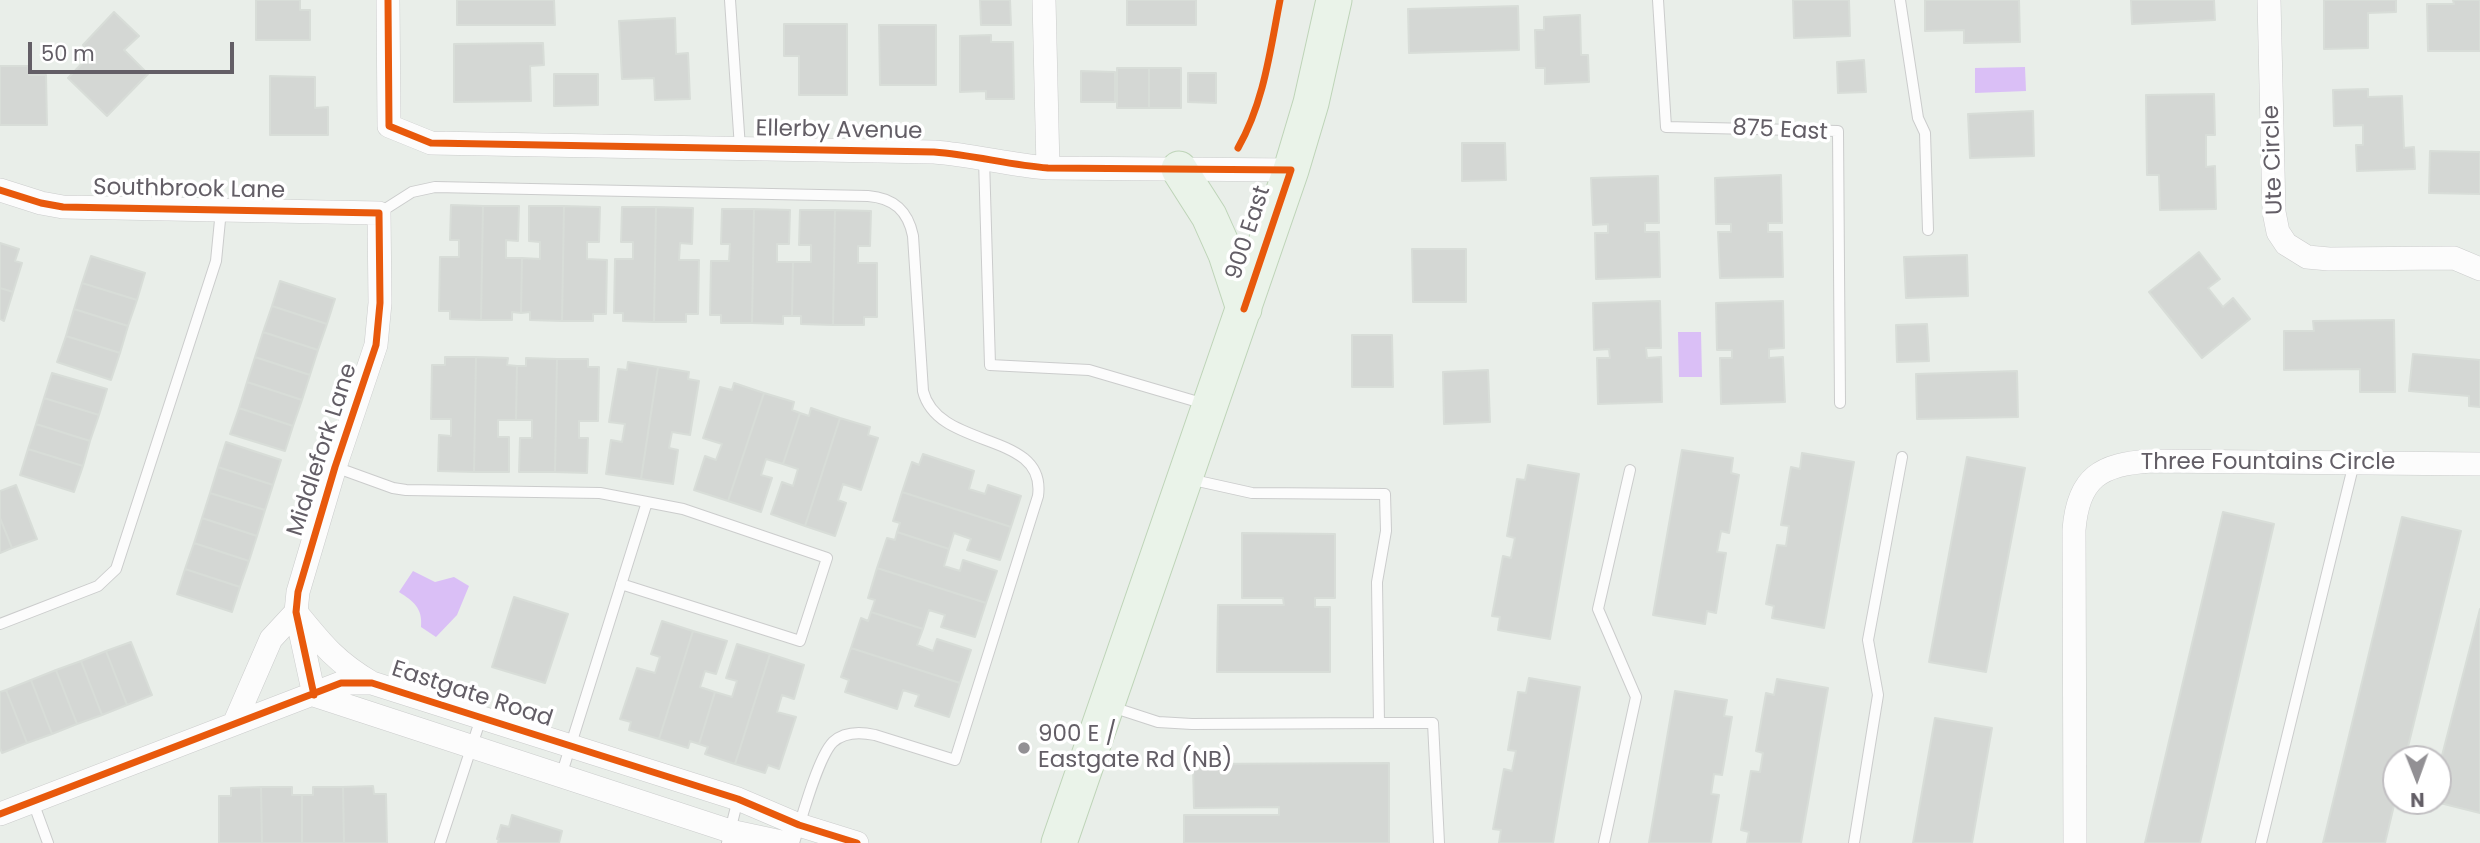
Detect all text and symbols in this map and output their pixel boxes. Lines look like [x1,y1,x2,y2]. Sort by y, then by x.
scale bar [32,28,238,72]
text: 50 m [41,39,95,68]
street label: Ute Circle [2258,104,2290,216]
street label: 875 East [1732,115,1828,147]
street label: Ellerby Avenue [755,116,923,146]
street label: Southbrook Lane [93,175,285,205]
street label: 900 East [1221,182,1277,284]
street label: Middlefork Lane [282,360,364,540]
street label: Three Fountains Circle [2141,449,2395,477]
street label: Eastgate Road [388,656,556,734]
place label: 900 E / Eastgate Rd (NB) [1038,721,1232,775]
marker: 900 E / Eastgate Rd (NB) [1016,740,1032,756]
north arrow [2382,745,2452,815]
text: N [2410,786,2425,813]

